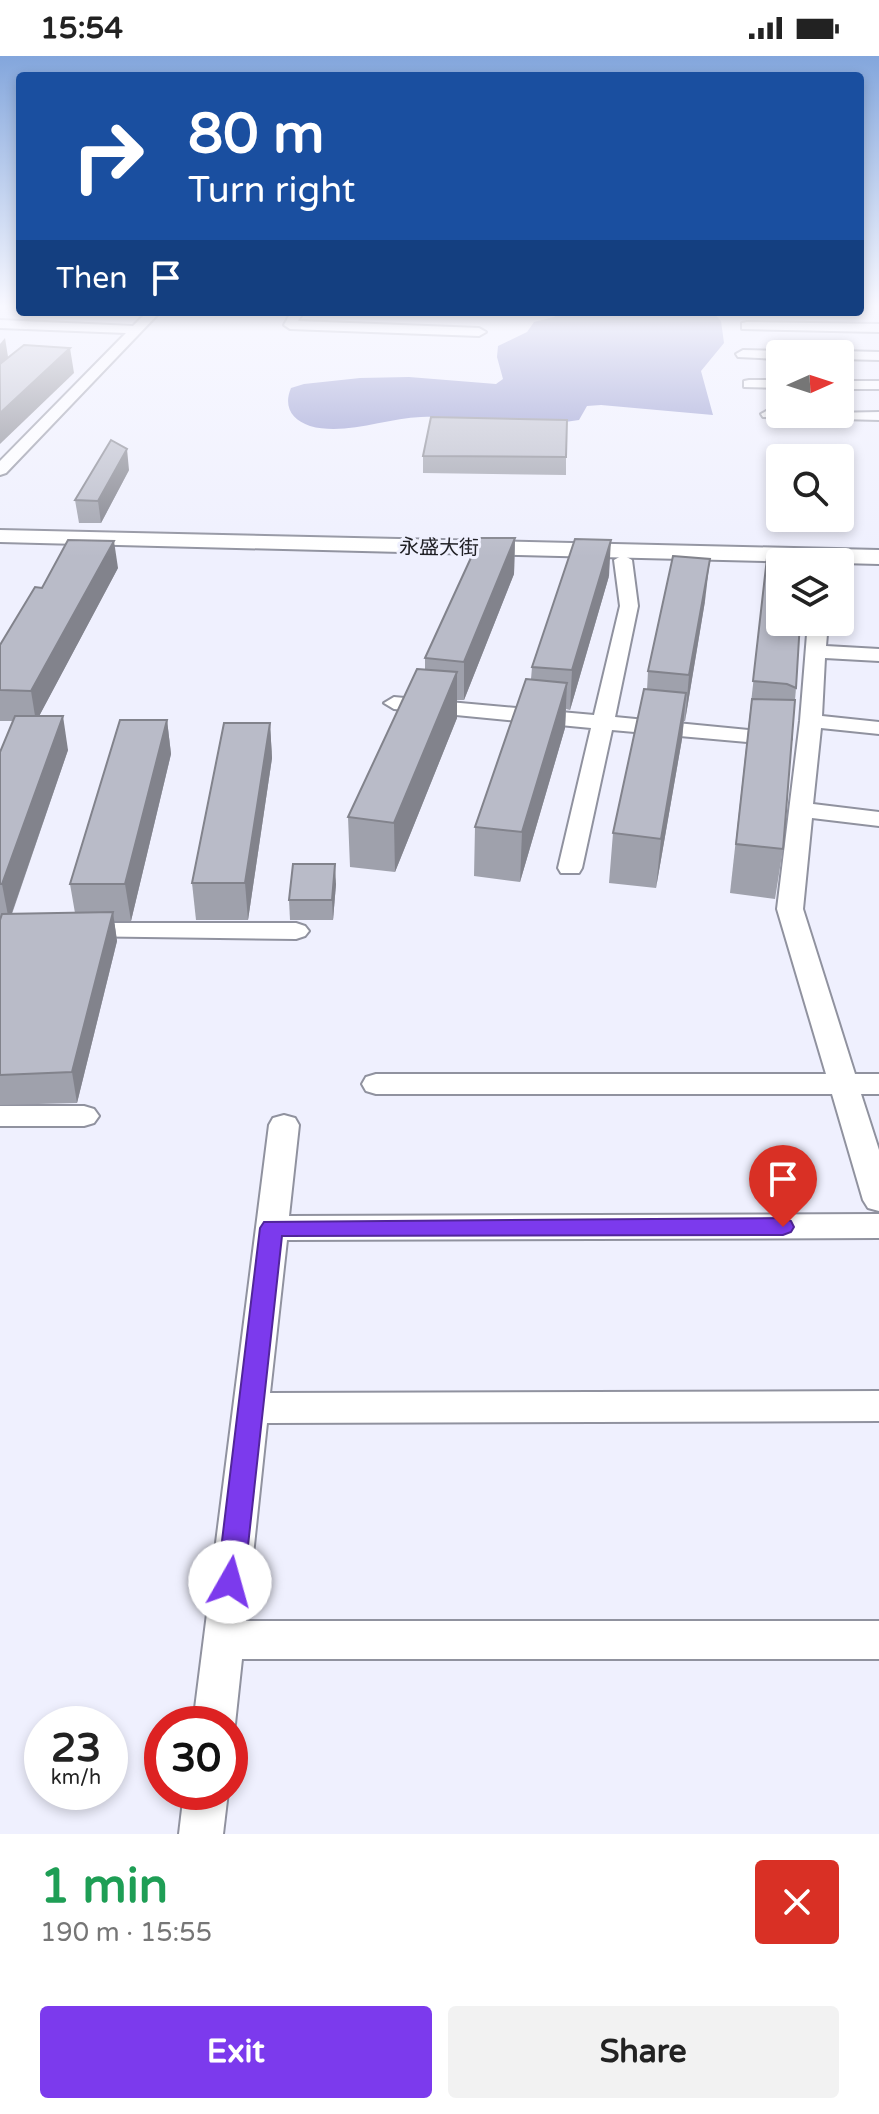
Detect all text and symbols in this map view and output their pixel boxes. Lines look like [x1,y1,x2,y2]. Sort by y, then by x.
text: 15:54 [40,10,123,47]
text: 80 m [188,101,324,168]
icon: right [56,104,160,208]
text: Turn right [188,169,355,212]
icon: arrive [144,256,188,300]
text: Then [56,260,128,297]
north arrow [766,340,854,428]
map controls [766,340,854,636]
button: search [766,444,854,532]
street label: 永盛大街 [399,535,479,561]
button: layers [766,548,854,636]
pin [749,1145,817,1227]
icon: arrive [761,1157,805,1201]
position arrow [188,1540,272,1624]
speed limit sign: 30 [144,1706,248,1810]
text: 23 [51,1724,101,1772]
text: km/h [51,1766,101,1790]
text: 1 min [40,1858,168,1916]
button: close [755,1860,839,1944]
text: 190 m · 15:55 [40,1917,212,1948]
button: Exit [40,2006,432,2098]
button: Share [448,2006,839,2098]

